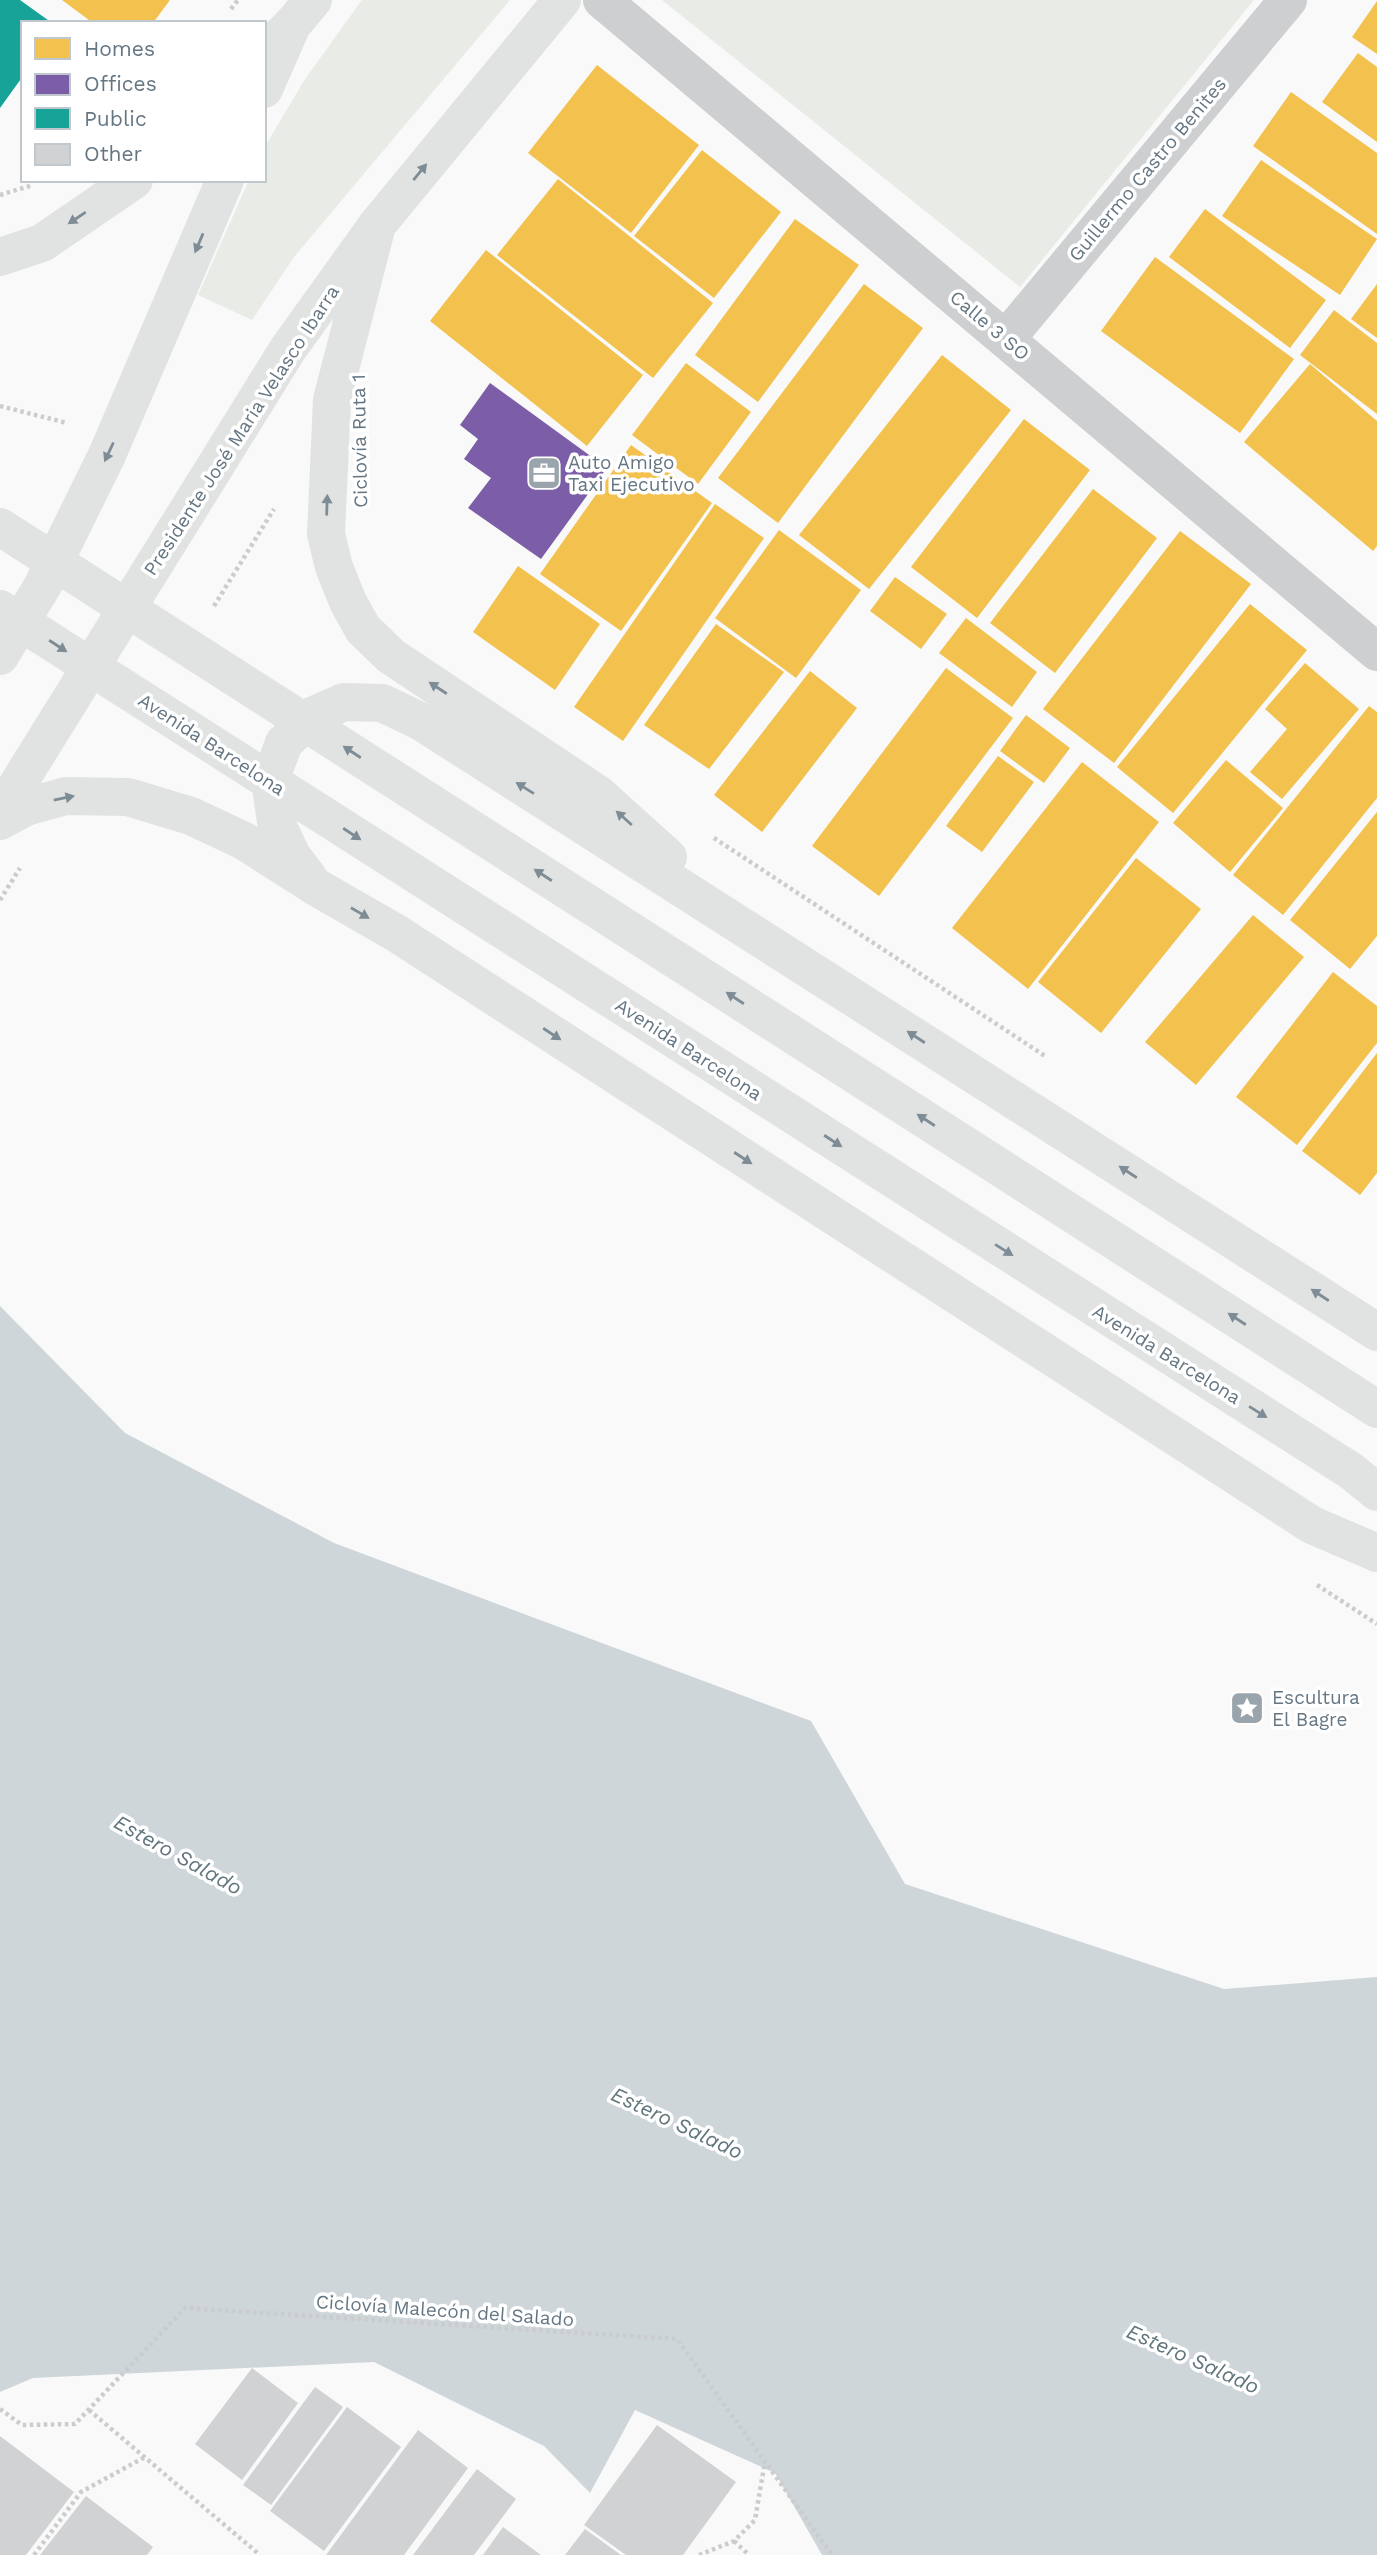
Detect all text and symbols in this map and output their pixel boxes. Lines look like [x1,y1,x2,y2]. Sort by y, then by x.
legend [21,21,266,182]
text: Homes [84,36,155,61]
text: Offices [84,71,157,96]
street label: Guillermo Castro Benites [1064,73,1231,266]
text: Public [84,106,147,131]
text: Other [84,141,143,166]
one-way arrow [412,163,427,180]
one-way arrow [68,211,86,225]
one-way arrow [193,233,204,254]
street label: Presidente José Maria Velasco Ibarra [139,281,344,580]
street label: Calle 3 SO [945,285,1034,365]
street label: Ciclovía Ruta 1 [347,374,372,508]
one-way arrow [103,442,114,462]
place label: Auto Amigo Taxi Ejecutivo [568,451,695,496]
office icon: Auto Amigo Taxi Ejecutivo [525,454,563,492]
one-way arrow [322,493,333,515]
one-way arrow [48,639,67,652]
one-way arrow [428,681,448,694]
street label: Avenida Barcelona [134,688,290,801]
one-way arrow [342,746,361,759]
one-way arrow [515,781,534,794]
one-way arrow [53,792,75,803]
one-way arrow [616,811,633,826]
one-way arrow [343,827,362,840]
one-way arrow [534,868,553,881]
one-way arrow [350,907,370,919]
one-way arrow [725,991,745,1004]
street label: Avenida Barcelona [611,993,767,1106]
one-way arrow [542,1028,562,1041]
one-way arrow [906,1030,925,1043]
one-way arrow [917,1114,936,1127]
one-way arrow [824,1135,843,1148]
one-way arrow [734,1151,753,1164]
one-way arrow [1118,1166,1138,1179]
one-way arrow [995,1244,1014,1257]
one-way arrow [1310,1289,1329,1302]
street label: Avenida Barcelona [1088,1300,1245,1409]
one-way arrow [1227,1313,1247,1326]
one-way arrow [1249,1406,1268,1419]
place label: Escultura El Bagre [1272,1686,1360,1731]
place icon: Escultura El Bagre [1228,1689,1266,1727]
water label: Estero Salado [110,1809,247,1900]
water label: Estero Salado [607,2081,747,2164]
street label: Ciclovía Malecón del Salado [315,2290,575,2331]
water label: Estero Salado [1123,2318,1263,2399]

